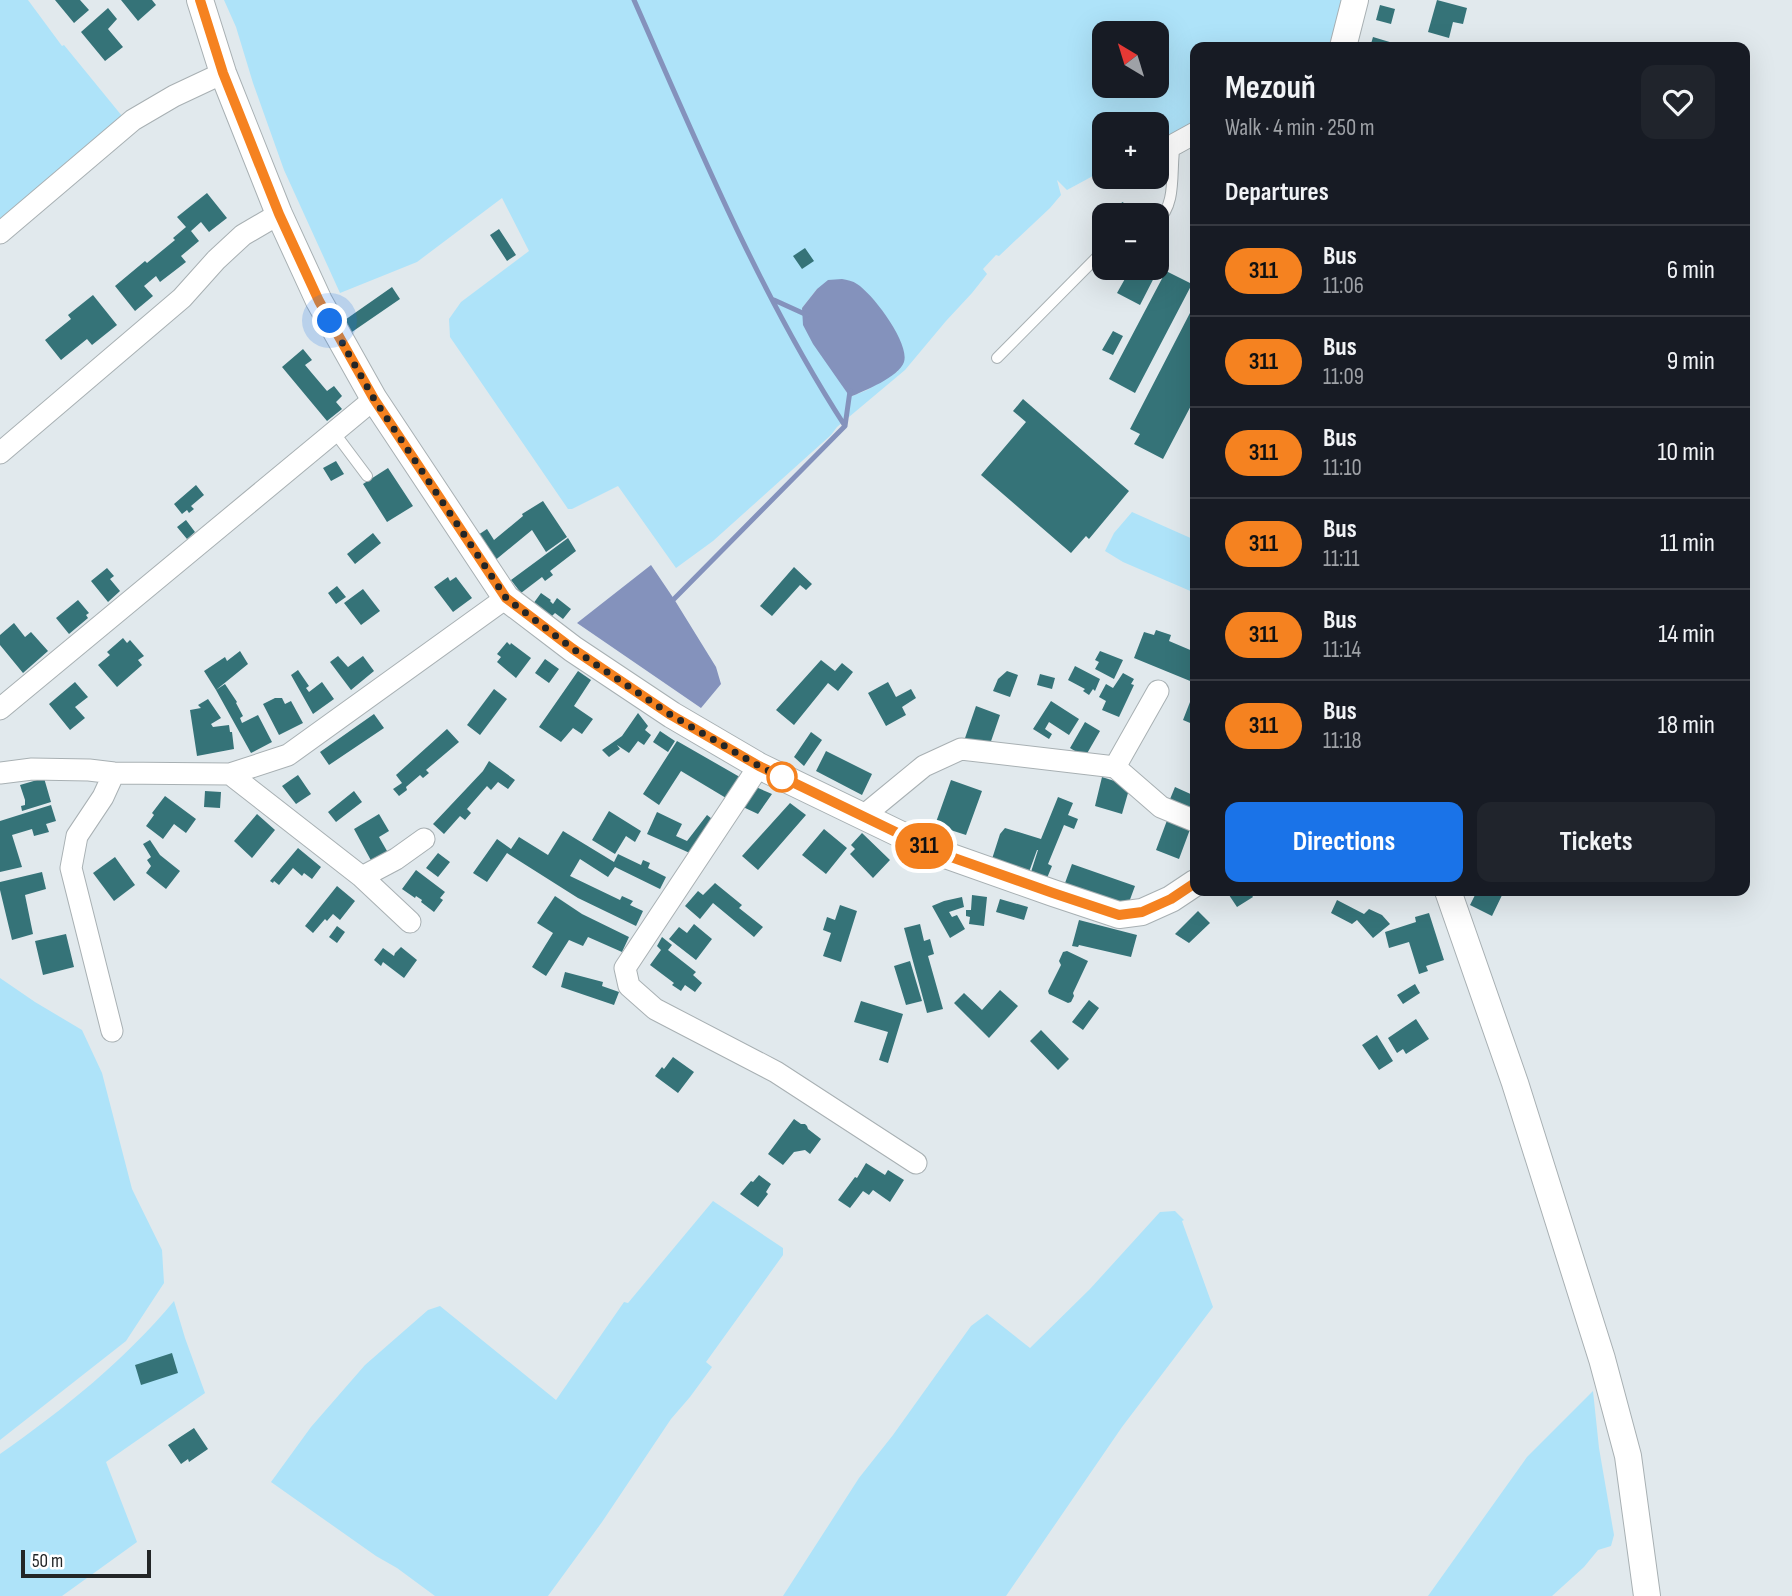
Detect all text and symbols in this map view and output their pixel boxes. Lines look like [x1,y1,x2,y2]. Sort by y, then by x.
north arrow [1092,21,1169,98]
map controls [1092,21,1169,280]
button: heart [1641,65,1715,139]
text: Mezouň [1225,68,1316,108]
button: + [1092,112,1169,189]
text: Walk · 4 min · 250 m [1225,114,1375,142]
text: Departures [1225,177,1329,208]
button: − [1092,203,1169,280]
text: Bus [1323,241,1357,272]
text: 6 min [1667,255,1715,286]
text: 311 [1249,256,1278,285]
text: 11:06 [1323,272,1364,300]
your location [312,303,347,338]
text: Bus [1323,332,1357,363]
text: 9 min [1667,346,1715,377]
text: 311 [1249,347,1278,376]
text: 11:09 [1323,363,1364,391]
text: Bus [1323,423,1357,454]
text: 10 min [1658,437,1715,468]
text: 311 [1249,438,1278,467]
text: 11:10 [1323,454,1362,482]
text: Bus [1323,514,1357,545]
text: 11 min [1660,528,1715,559]
text: 311 [1249,529,1278,558]
text: 11:11 [1323,545,1360,573]
text: Bus [1323,605,1357,636]
text: 14 min [1658,619,1715,650]
text: 311 [1249,620,1278,649]
text: 11:14 [1323,636,1361,664]
text: Bus [1323,696,1357,727]
text: 18 min [1658,710,1715,741]
text: 311 [1249,711,1278,740]
text: 11:18 [1323,727,1362,755]
unlabelled marker [767,762,797,792]
button: Directions [1225,802,1463,882]
button: Tickets [1477,802,1715,882]
line badge: 311 [884,823,964,869]
text: 311 [909,831,939,860]
scale bar [21,1547,150,1579]
text: 50 m [32,1550,63,1573]

